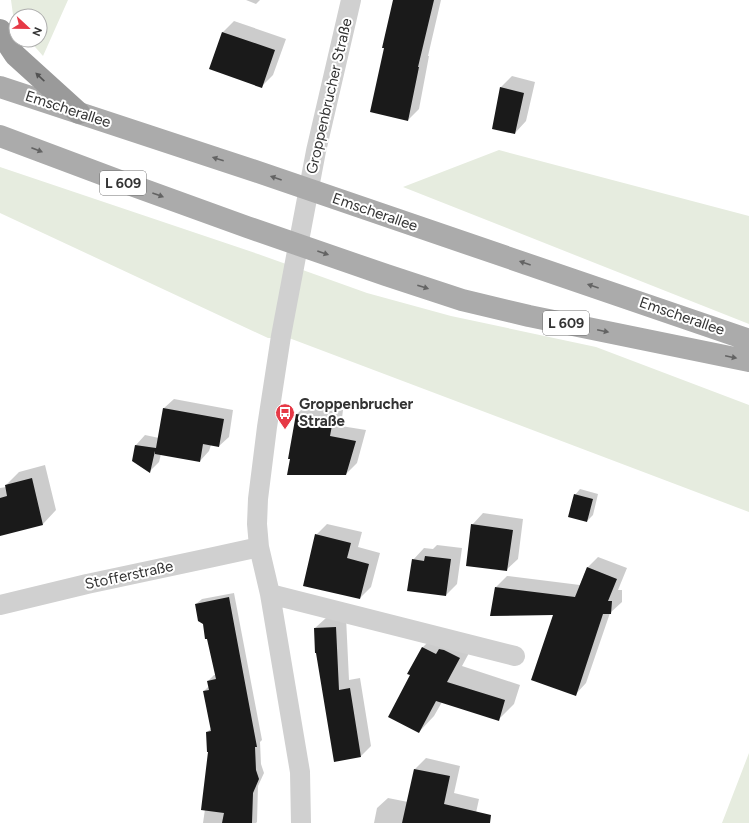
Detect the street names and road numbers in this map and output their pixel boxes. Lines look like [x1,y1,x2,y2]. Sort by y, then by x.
street label: Groppenbrucher Straße [302,16,356,176]
street label: Emscherallee [23,87,113,131]
road number: L 609 [100,171,146,195]
street label: Emscherallee [330,189,420,235]
street label: Emscherallee [637,293,727,339]
road number: L 609 [543,311,589,335]
street label: Stofferstraße [83,557,175,593]

